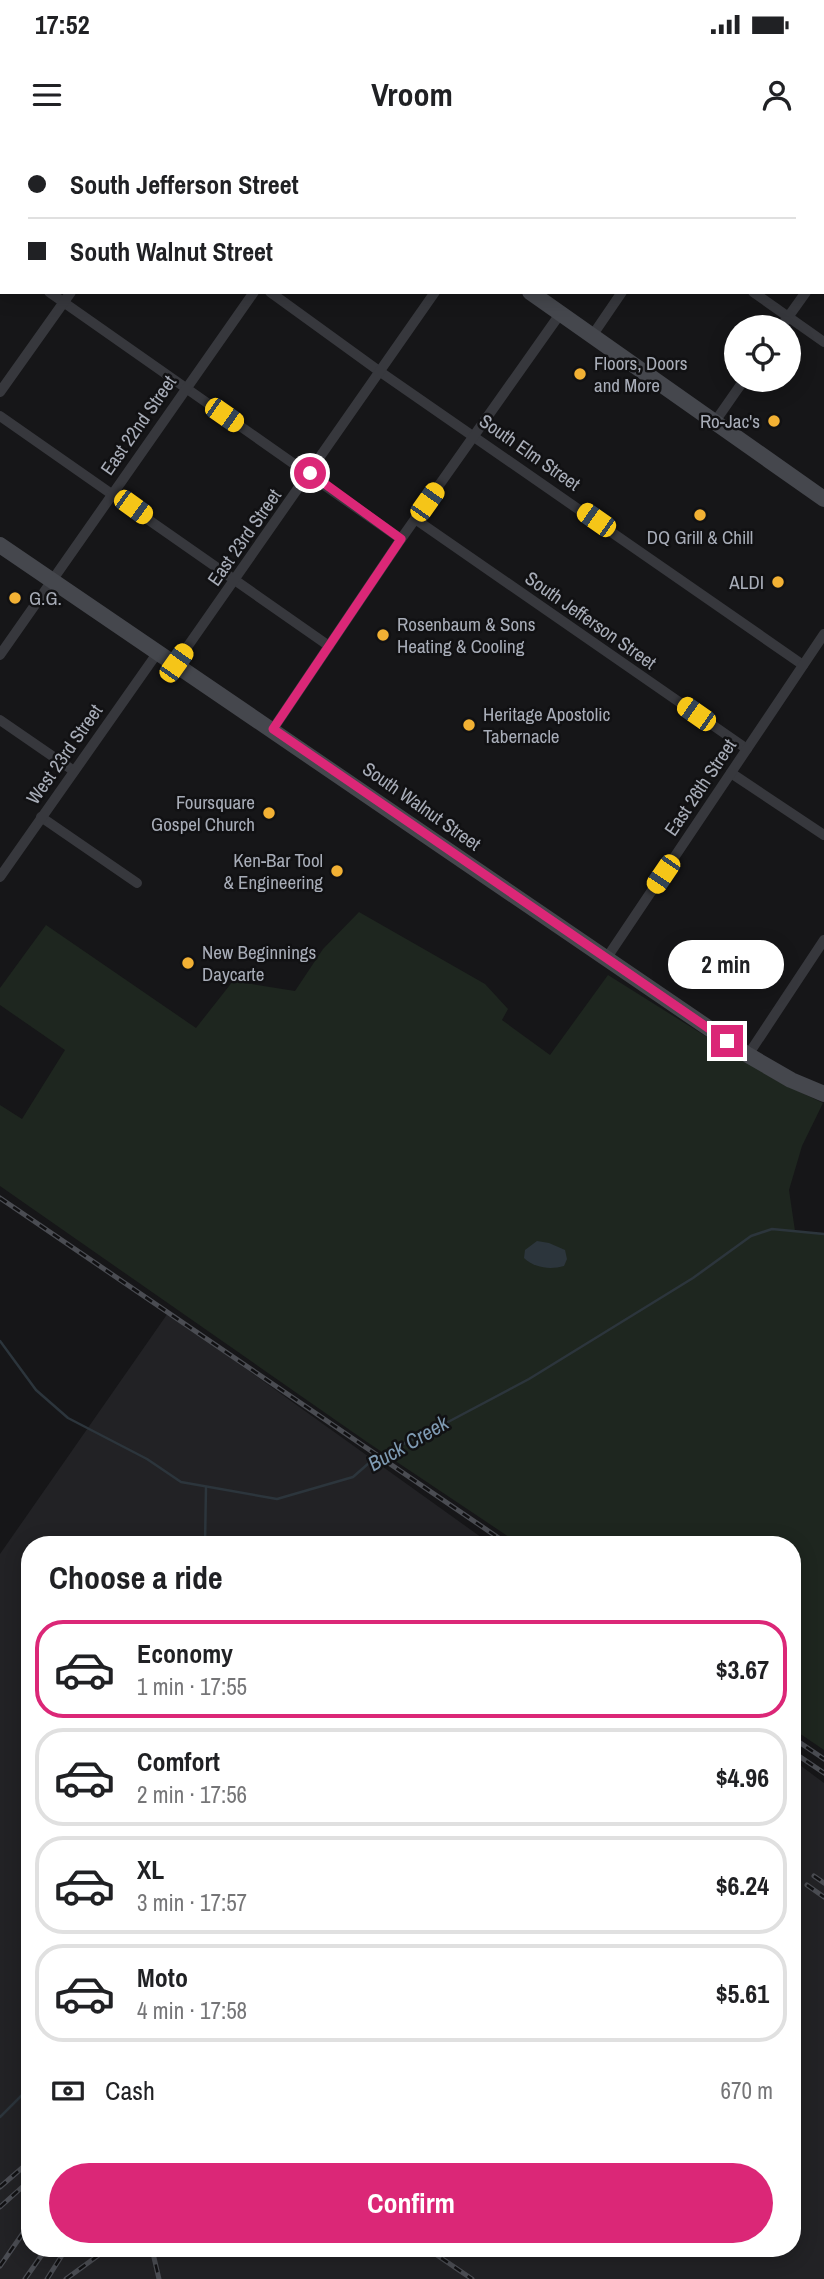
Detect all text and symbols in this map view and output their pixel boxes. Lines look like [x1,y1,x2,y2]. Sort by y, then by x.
text: 17:52 [35,7,90,42]
text: Vroom [371,73,453,116]
icon: menu [28,76,66,114]
icon: person [758,76,796,114]
text: South Jefferson Street [70,167,299,202]
text: South Walnut Street [70,234,273,269]
map controls [724,315,801,392]
button: locate [724,315,801,392]
place label: Floors, Doors and More [594,350,688,398]
marker: Floors, Doors and More [572,366,588,382]
street label: East 22nd Street [94,369,182,480]
car [201,394,248,436]
street label: South Elm Street [474,408,586,497]
place label: Ro-Jac's [700,408,760,434]
marker: Ro-Jac's [766,413,782,429]
route start [294,457,326,489]
car [407,479,448,525]
street label: East 23rd Street [201,483,287,591]
car [110,486,157,528]
car [573,499,620,541]
marker: DQ Grill & Chill [692,507,708,523]
place label: DQ Grill & Chill [647,524,753,550]
street label: South Jefferson Street [520,565,662,675]
place label: ALDI [728,569,764,595]
marker: ALDI [770,574,786,590]
place label: G.G. [29,585,62,611]
marker: G.G. [7,590,23,606]
place label: Rosenbaum & Sons Heating & Cooling [397,611,536,659]
marker: Rosenbaum & Sons Heating & Cooling [375,627,391,643]
car [156,640,197,686]
car [673,693,720,735]
street label: West 23rd Street [20,698,108,809]
place label: Heritage Apostolic Tabernacle [483,701,611,749]
marker: Heritage Apostolic Tabernacle [461,717,477,733]
street label: East 26th Street [658,733,742,841]
street label: South Walnut Street [358,756,487,857]
place label: Foursquare Gospel Church [151,789,255,837]
marker: Foursquare Gospel Church [261,805,277,821]
place label: Ken-Bar Tool & Engineering [223,847,323,895]
car [643,851,684,897]
marker: Ken-Bar Tool & Engineering [329,863,345,879]
place label: New Beginnings Daycarte [202,939,317,987]
callout: 2 min [669,940,785,988]
text: 2 min [701,949,751,980]
marker: New Beginnings Daycarte [180,955,196,971]
route end [711,1025,743,1057]
water label: Buck Creek [362,1407,455,1478]
text: Choose a ride [49,1556,223,1599]
text: Economy [137,1636,233,1671]
icon: car [53,1638,116,1701]
text: $3.67 [716,1652,769,1687]
text: 1 min · 17:55 [137,1671,247,1702]
text: Comfort [137,1744,220,1779]
icon: car [53,1746,116,1809]
text: $4.96 [716,1760,769,1795]
text: 2 min · 17:56 [137,1779,247,1810]
text: XL [137,1852,164,1887]
icon: car [53,1854,116,1917]
text: $6.24 [716,1868,769,1903]
text: 3 min · 17:57 [137,1887,247,1918]
text: Moto [137,1960,188,1995]
icon: car [53,1962,116,2025]
text: $5.61 [716,1976,769,2011]
text: 4 min · 17:58 [137,1995,247,2026]
icon: cash [49,2072,87,2110]
text: Cash [105,2073,155,2108]
text: 670 m [721,2075,773,2106]
button: Confirm [49,2163,773,2243]

